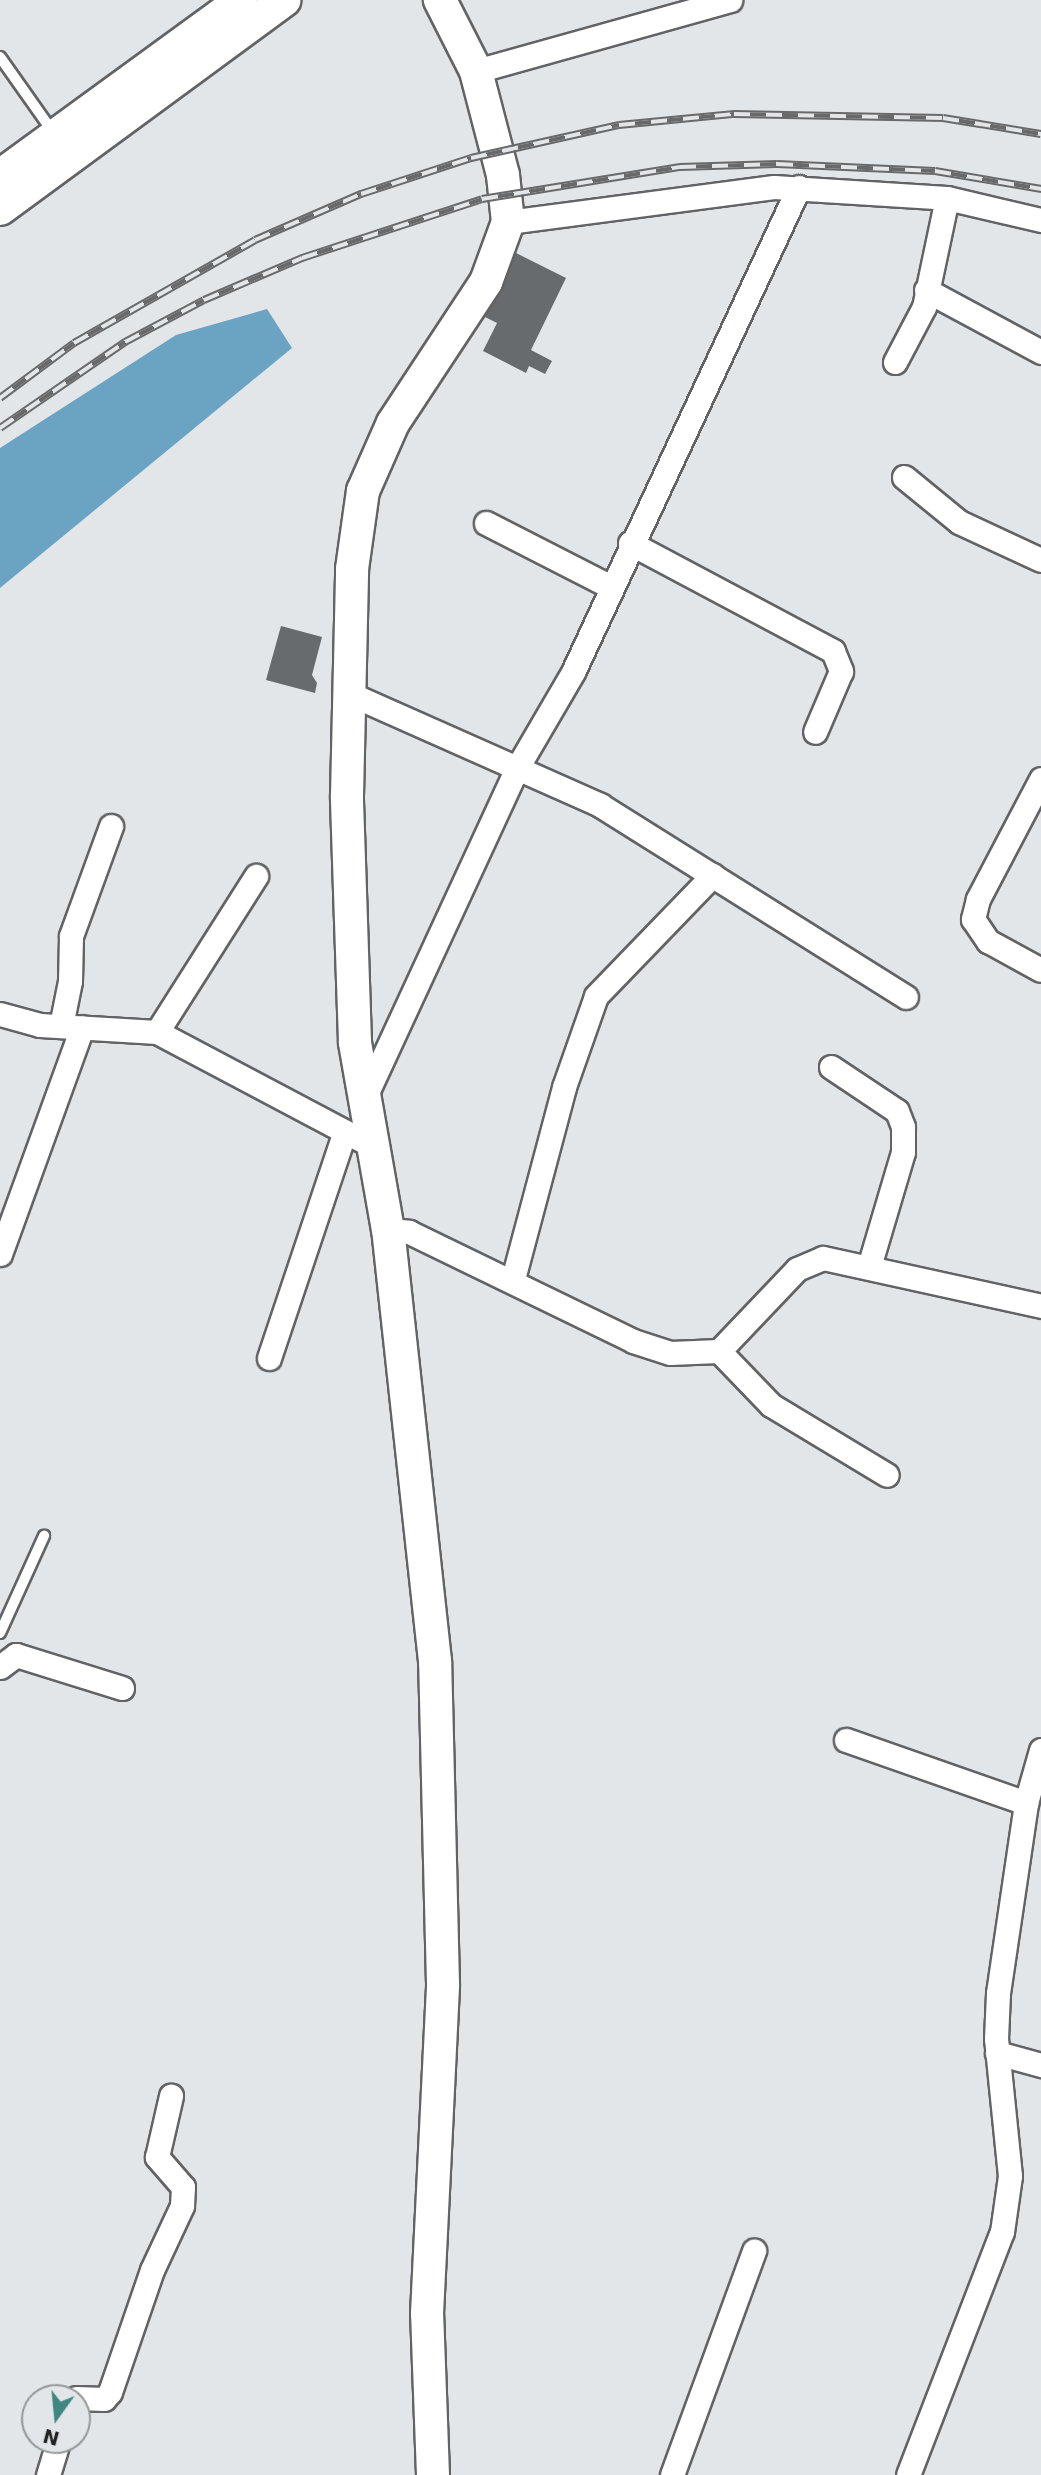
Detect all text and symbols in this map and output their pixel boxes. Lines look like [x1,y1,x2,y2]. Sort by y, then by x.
north arrow [21,2384,91,2454]
text: N [41,2425,62,2450]

